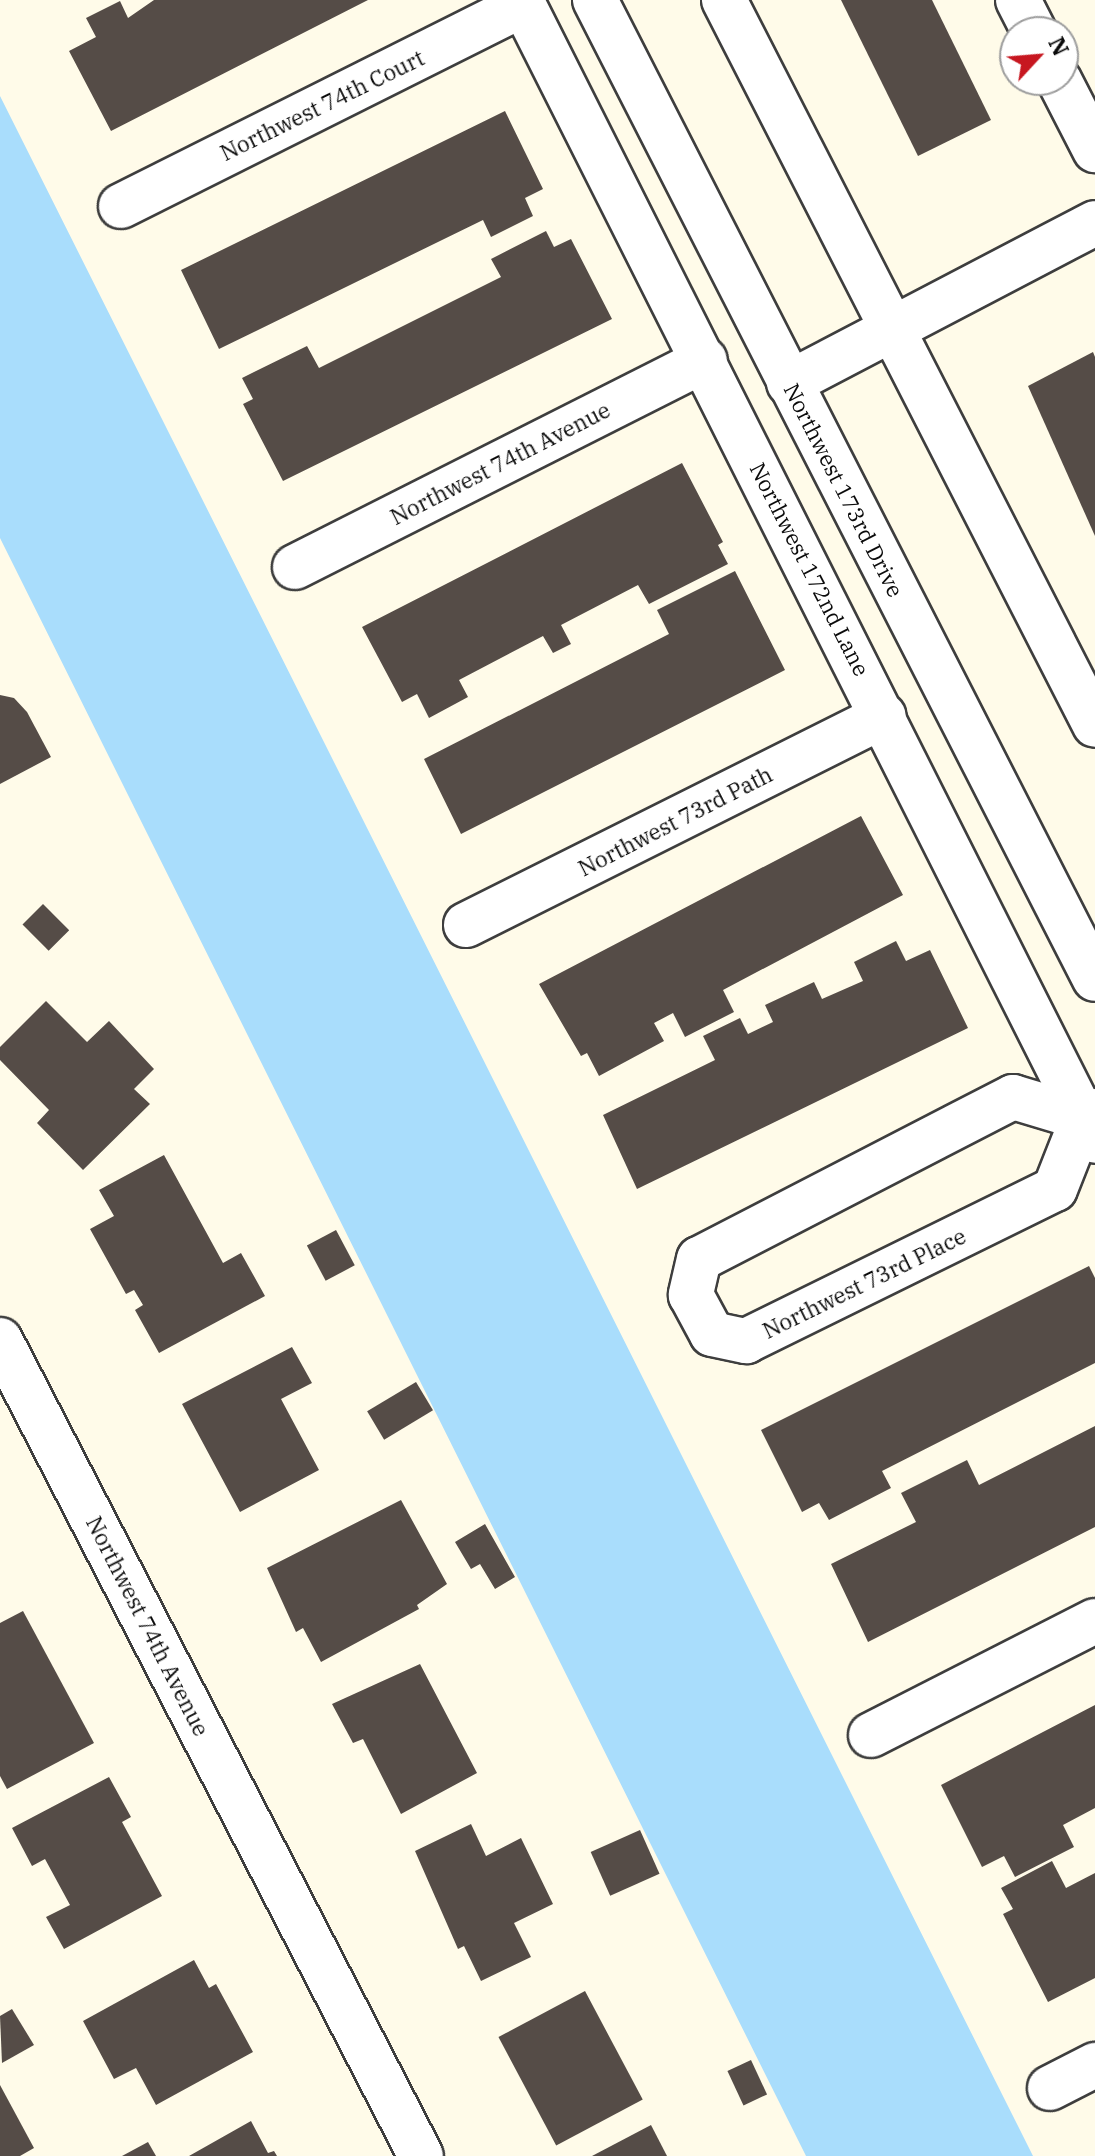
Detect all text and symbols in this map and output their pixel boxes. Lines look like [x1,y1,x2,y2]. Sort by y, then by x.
north arrow [999,16,1079,96]
text: N [1042,32,1076,60]
street label: Northwest 74th Court [216,44,428,166]
street label: Northwest 173rd Drive [779,379,909,601]
street label: Northwest 74th Avenue [386,396,614,530]
street label: Northwest 172nd Lane [745,458,875,680]
street label: Northwest 73rd Path [574,761,776,881]
street label: Northwest 73rd Place [758,1222,970,1344]
street label: Northwest 74th Avenue [81,1512,215,1740]

